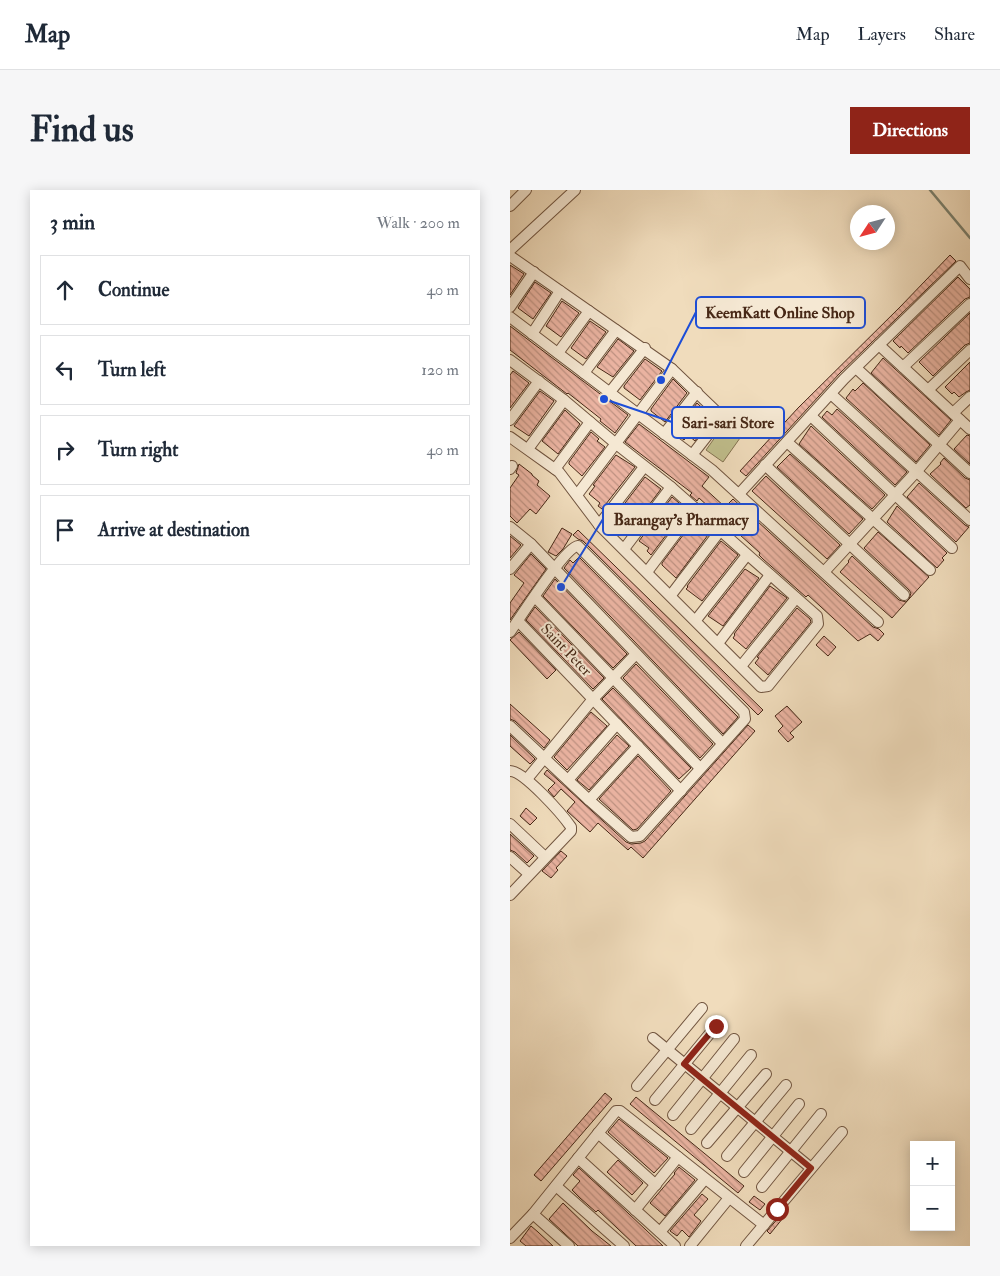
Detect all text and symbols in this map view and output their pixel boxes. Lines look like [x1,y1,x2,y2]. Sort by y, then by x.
text: Map [25,19,70,50]
text: Map [796,23,830,46]
text: Layers [858,23,906,46]
text: Share [934,23,975,46]
button: Directions [850,107,970,154]
text: Find us [30,108,134,152]
north arrow [850,205,895,250]
text: 3 min [50,209,95,236]
text: Walk · 200 m [377,213,460,233]
icon: ahead [51,276,79,304]
text: Continue [98,278,169,302]
text: 40 m [426,280,459,300]
callout: KeemKatt Online Shop [696,297,865,328]
text: KeemKatt Online Shop [705,303,855,324]
icon: left [51,356,79,384]
text: Turn left [98,358,166,382]
text: 120 m [421,360,459,380]
callout: Sari-sari Store [672,407,784,438]
text: Sari-sari Store [682,413,775,433]
icon: right [51,436,79,464]
text: Turn right [98,438,178,462]
text: 40 m [426,440,459,460]
callout: Barangay's Pharmacy [603,504,758,535]
text: Barangay's Pharmacy [614,510,749,531]
icon: arrive [51,516,79,544]
text: Arrive at destination [98,518,250,542]
street label: Saint Peter [536,620,596,680]
route end [705,1015,728,1038]
map controls [910,1141,955,1231]
button: + [910,1141,955,1186]
button: − [910,1186,955,1231]
route start [766,1198,789,1221]

